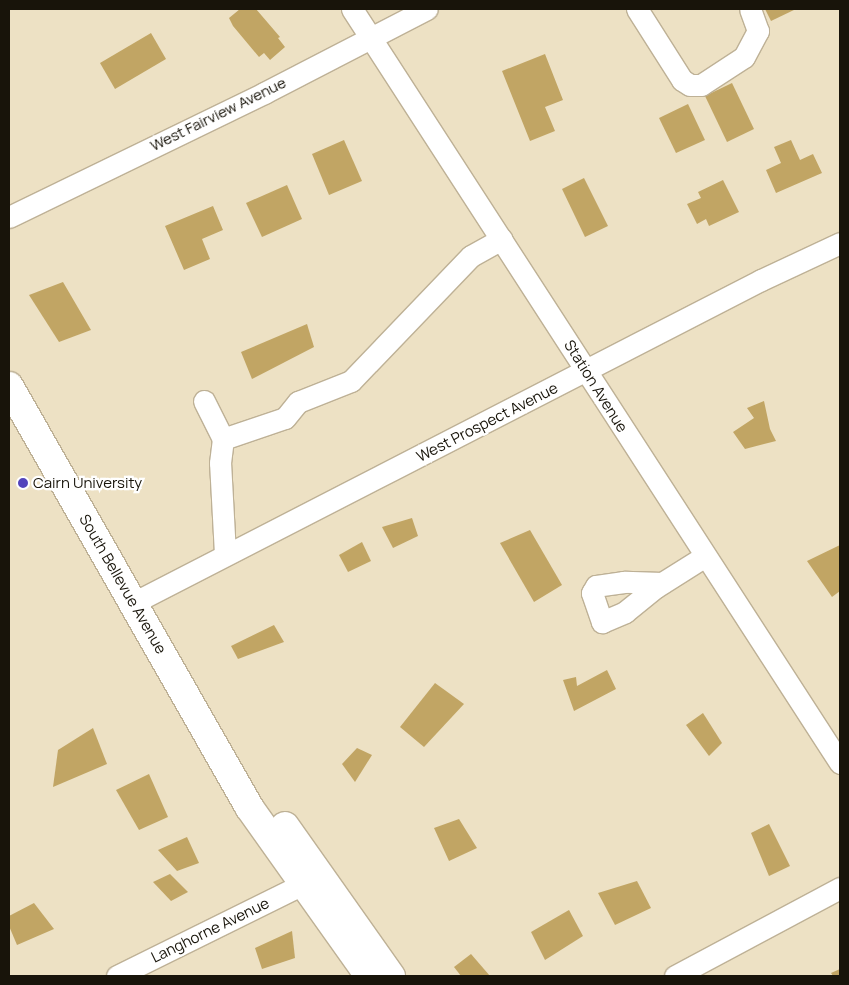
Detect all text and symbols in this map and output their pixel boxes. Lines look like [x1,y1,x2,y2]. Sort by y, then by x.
street label: West Fairview Avenue [147,73,289,155]
street label: Station Avenue [560,337,632,435]
street label: West Prospect Avenue [413,379,561,465]
place label: Cairn University [33,474,142,492]
marker: Cairn University [17,477,29,489]
street label: South Bellevue Avenue [76,511,170,657]
street label: Langhorne Avenue [148,894,272,966]

